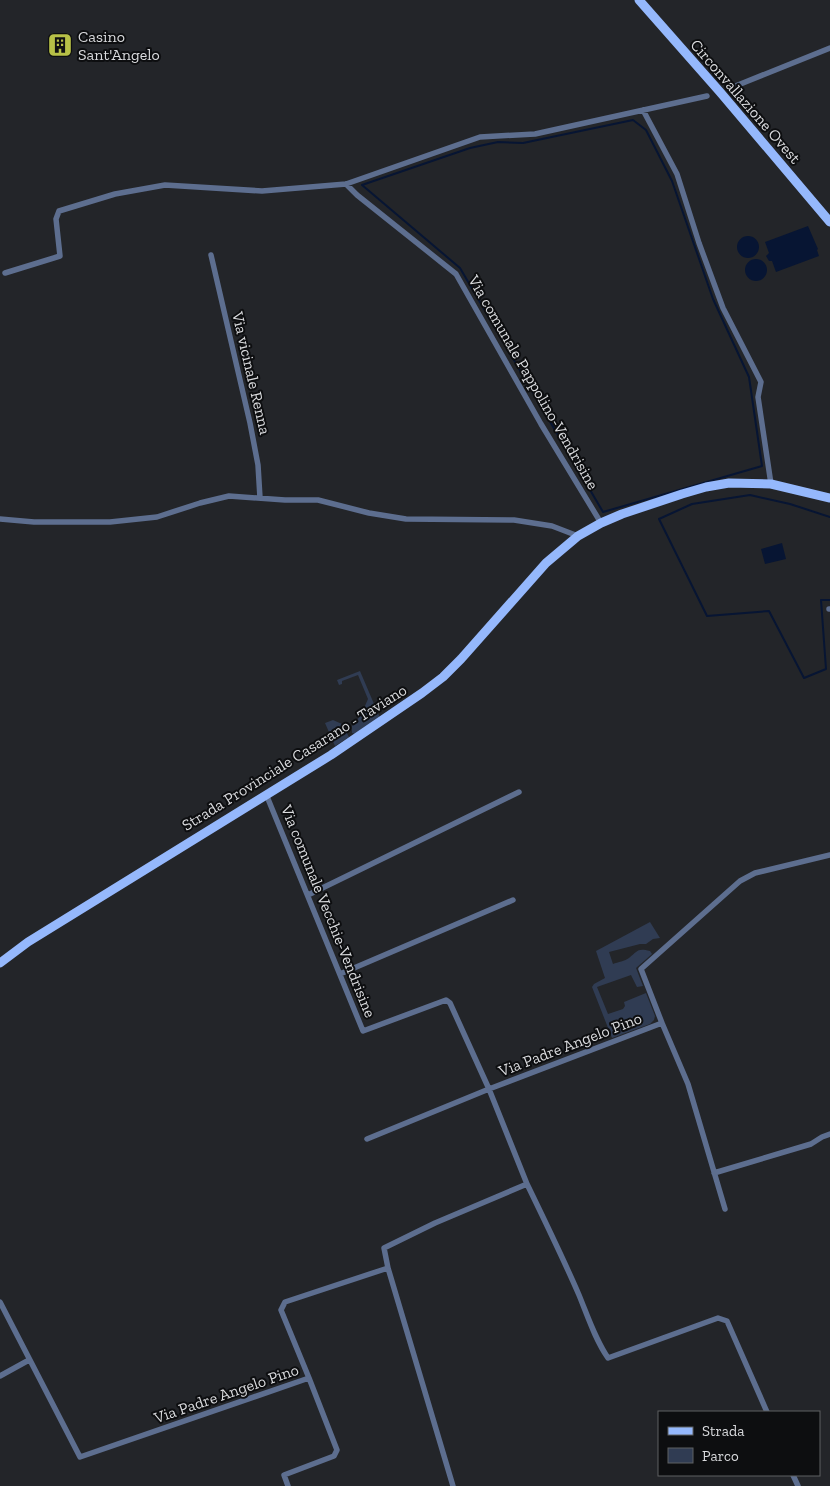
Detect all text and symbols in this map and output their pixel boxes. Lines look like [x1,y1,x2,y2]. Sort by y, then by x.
place label: Casino Sant'Angelo [78,27,160,64]
building icon: Casino Sant'Angelo [47,32,73,58]
street label: Circonvallazione Ovest [686,35,805,167]
street label: Via comunale Pappolino-Vendrisine [464,271,603,493]
street label: Via vicinale Renna [228,309,275,437]
street label: Strada Provinciale Casarano - Taviano [178,680,410,835]
street label: Via comunale Vecchie-Vendrisine [277,801,380,1020]
street label: Via Padre Angelo Pino [495,1008,644,1081]
street label: Via Padre Angelo Pino [150,1360,301,1427]
legend [658,1411,820,1476]
text: Strada [702,1422,745,1440]
text: Parco [702,1447,739,1465]

